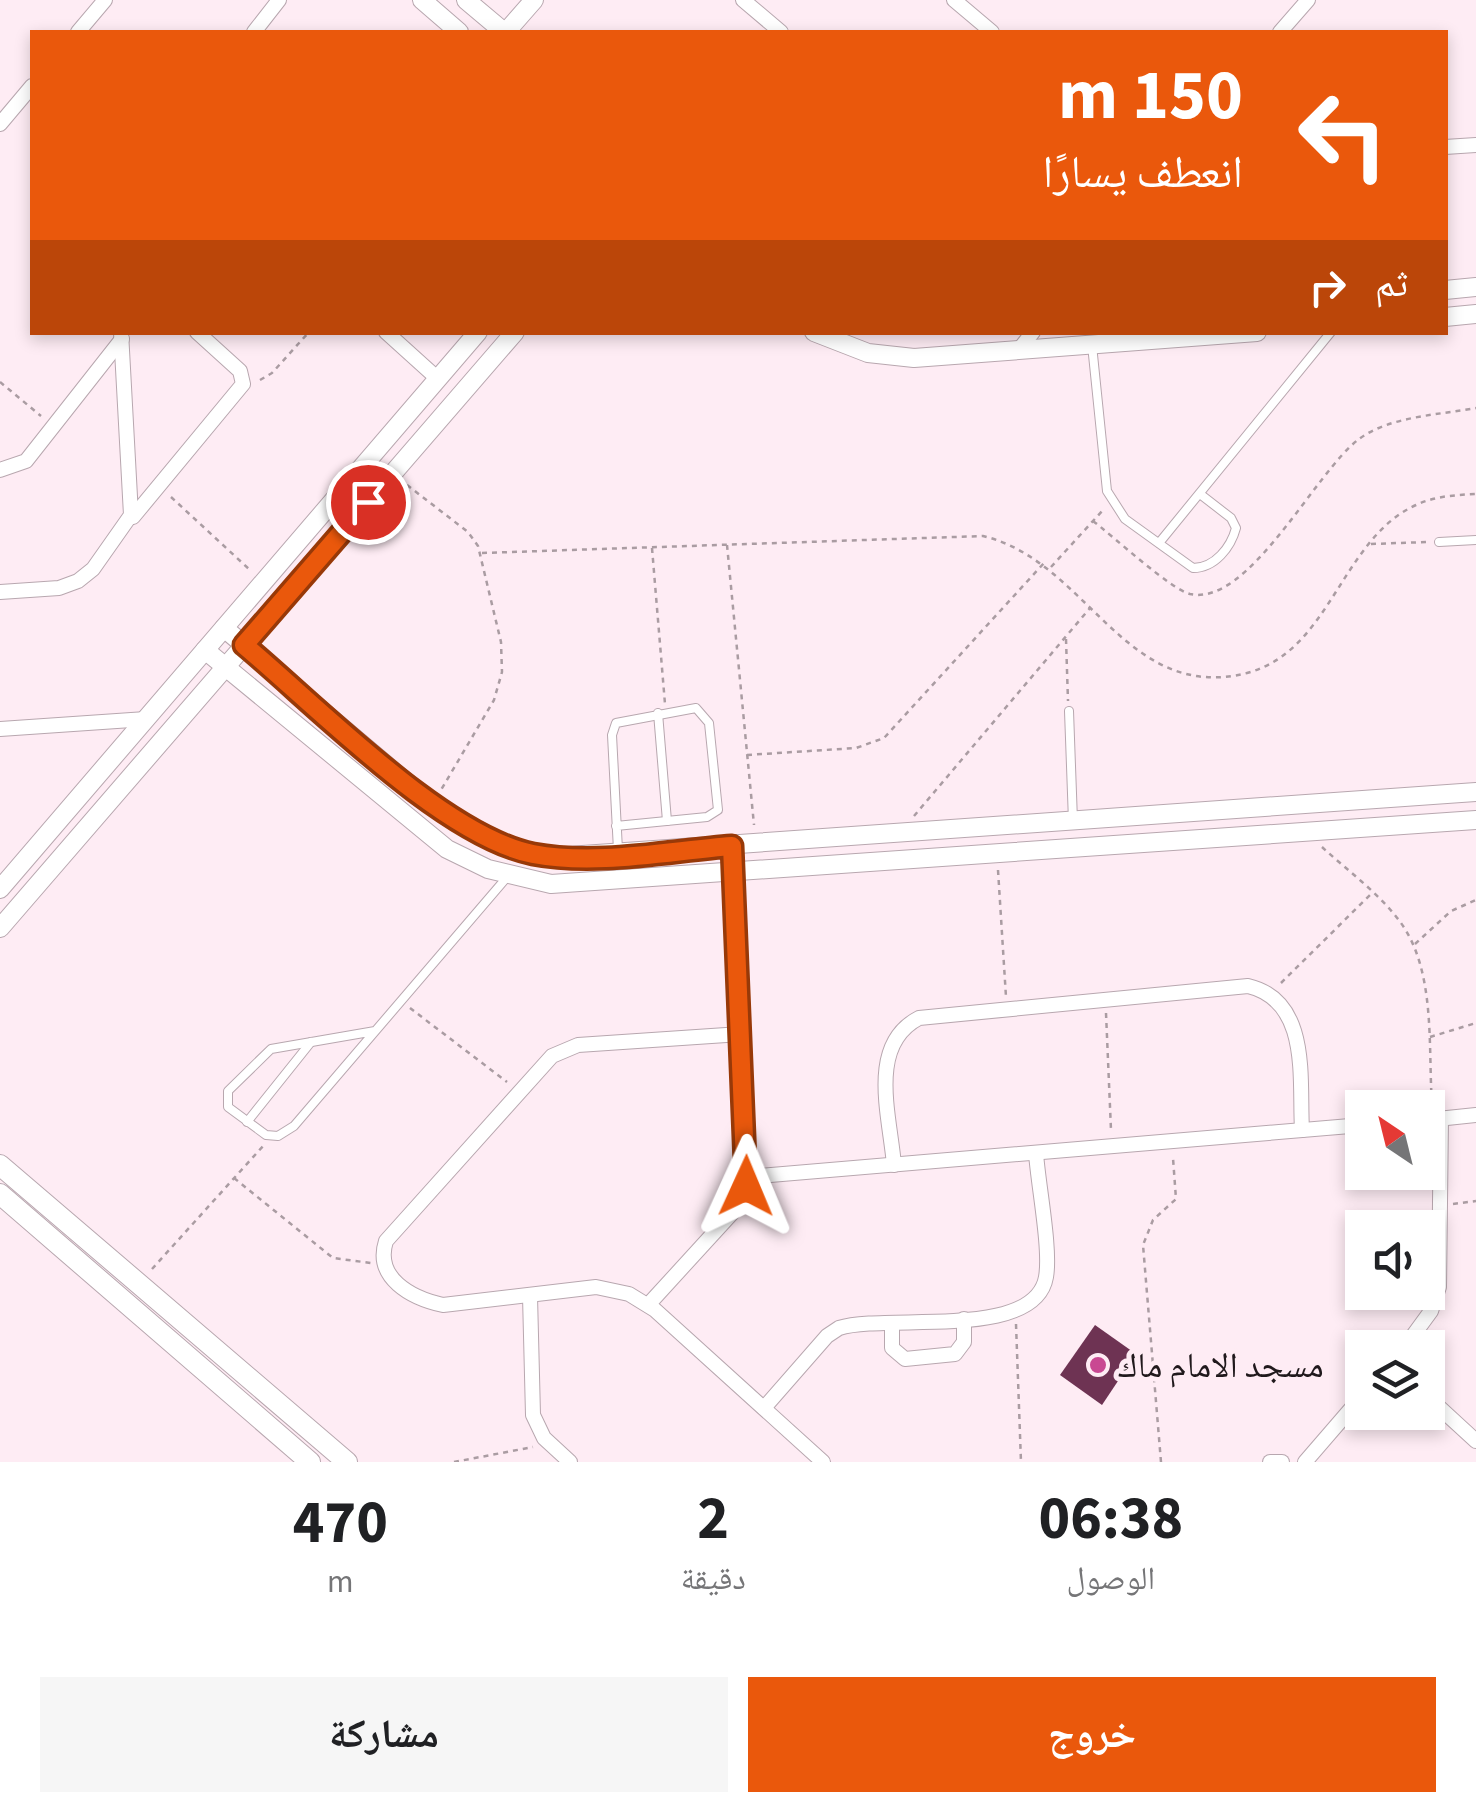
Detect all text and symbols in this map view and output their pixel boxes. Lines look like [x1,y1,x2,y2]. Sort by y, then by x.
text: 150 m [1058,46,1243,146]
icon: left [1278,70,1408,200]
text: انعطف يسارًا [1042,141,1243,205]
text: ثم [1375,257,1408,311]
icon: right [1300,260,1355,315]
pin [326,460,411,545]
icon: arrive [341,475,396,530]
north arrow [1345,1090,1445,1190]
map controls [1345,1090,1445,1430]
position arrow [694,1134,798,1238]
button: sound [1345,1210,1445,1310]
button: layers [1345,1330,1445,1430]
place label: مسجد الامام ماك [1118,1341,1324,1391]
marker: مسجد الامام ماك [1087,1354,1109,1376]
text: 2 [697,1477,729,1562]
text: 06:38 [1038,1477,1183,1562]
text: 470 [293,1481,388,1566]
text: دقيقة [681,1556,746,1602]
text: الوصول [1067,1556,1155,1602]
text: m [327,1559,354,1605]
button: مشاركة [40,1677,728,1792]
button: خروج [748,1677,1436,1792]

